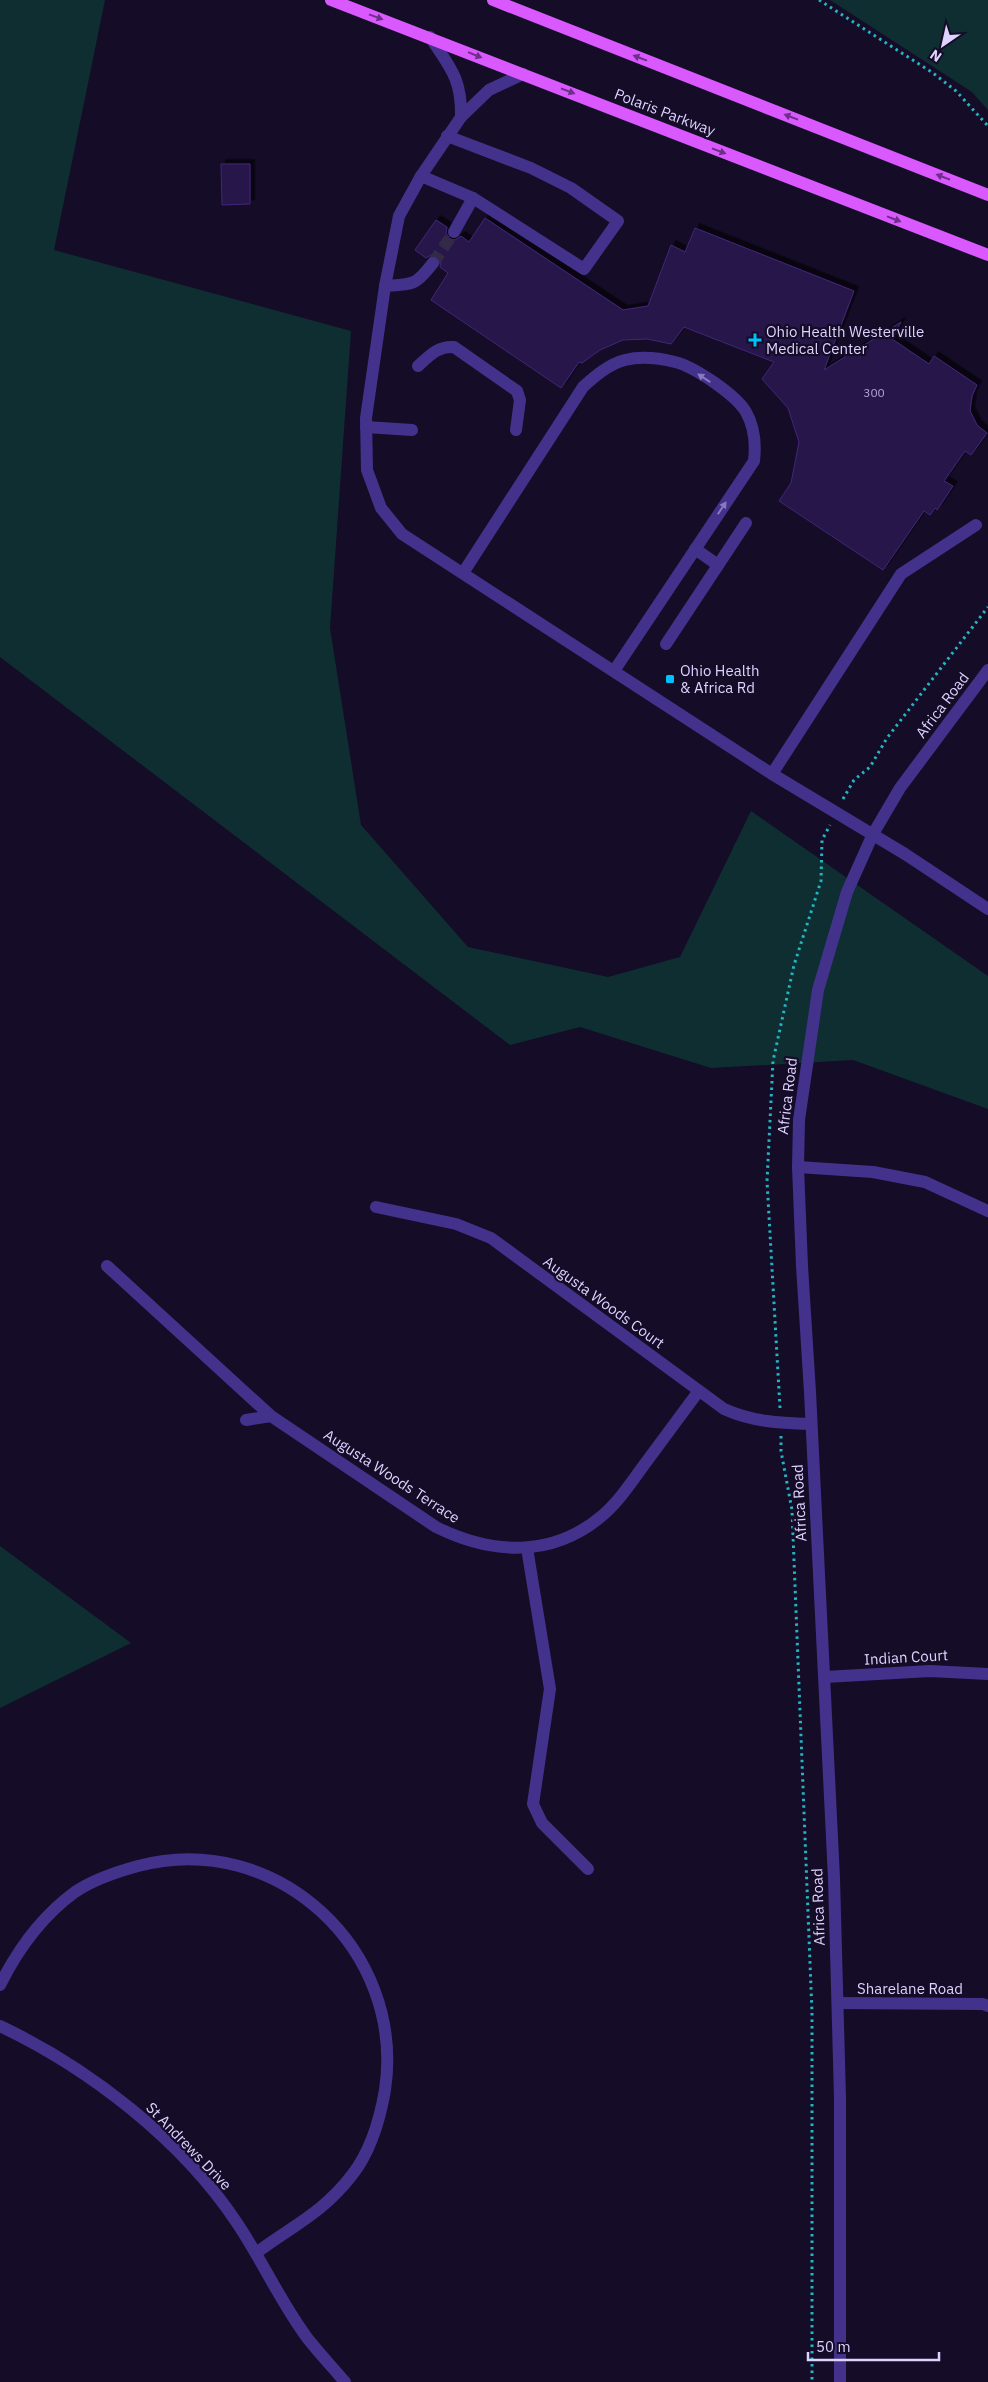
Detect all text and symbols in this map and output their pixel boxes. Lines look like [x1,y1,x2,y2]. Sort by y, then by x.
one-way arrow [369,13,384,21]
north arrow [918,20,968,70]
text: N [926,45,945,66]
one-way arrow [468,51,483,59]
one-way arrow [632,54,647,62]
street label: Polaris Parkway [612,84,719,140]
one-way arrow [561,88,575,96]
one-way arrow [784,113,799,120]
one-way arrow [712,147,727,155]
one-way arrow [935,172,950,180]
one-way arrow [886,216,901,223]
place label: Ohio Health Westerville Medical Center [766,322,924,358]
marker: Ohio Health Westerville Medical Center [748,333,762,347]
one-way arrow [698,373,711,382]
house number: 300 [863,385,885,400]
one-way arrow [717,502,727,515]
place label: Ohio Health & Africa Rd [680,661,759,697]
street label: Africa Road [911,668,973,742]
marker: Ohio Health & Africa Rd [664,673,676,685]
street label: Africa Road [773,1056,801,1136]
street label: Augusta Woods Court [540,1252,668,1352]
street label: Augusta Woods Terrace [320,1425,464,1527]
street label: Africa Road [787,1464,811,1542]
street label: Indian Court [864,1645,948,1669]
street label: Africa Road [807,1868,829,1946]
street label: Sharelane Road [857,1979,963,1998]
street label: St Andrews Drive [142,2098,236,2194]
scale bar [808,2330,939,2362]
text: 50 m [816,2337,851,2356]

